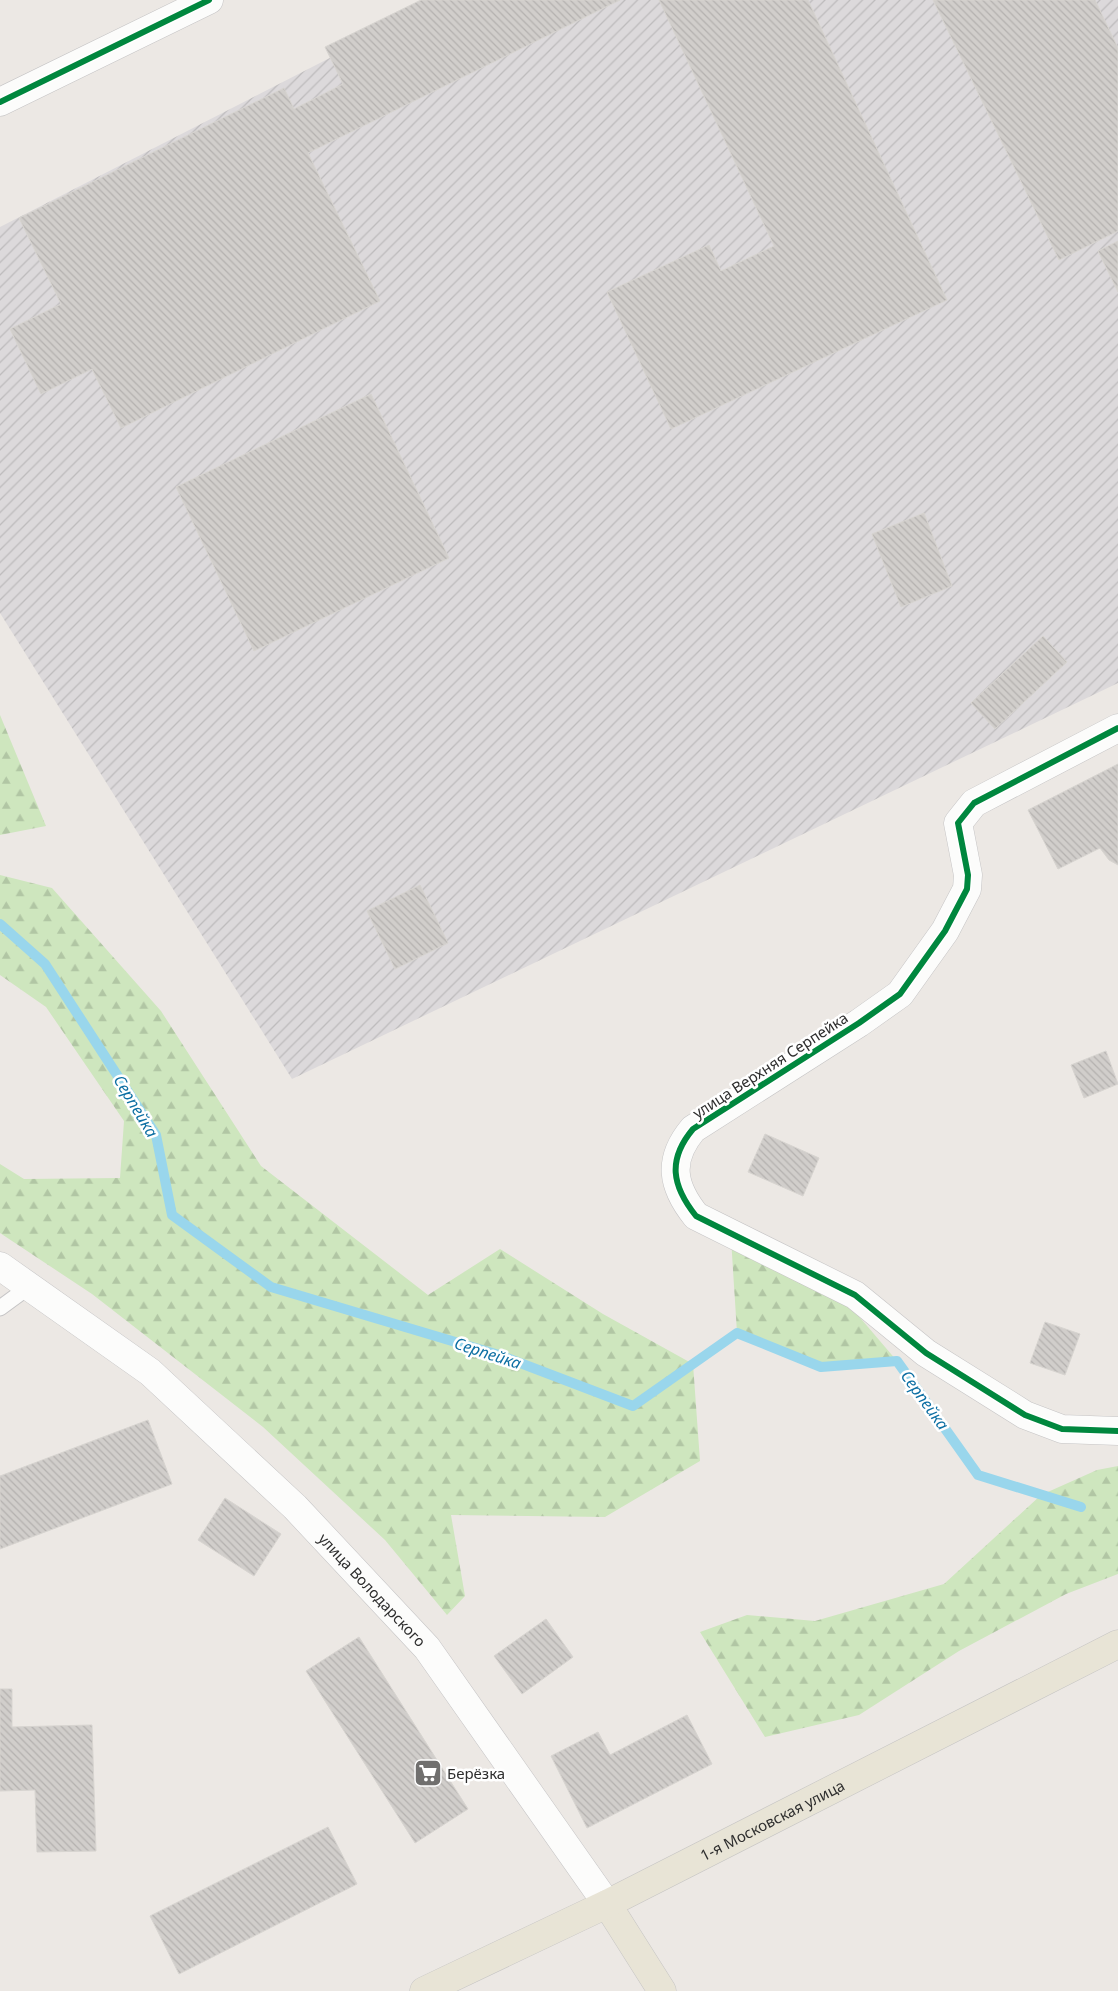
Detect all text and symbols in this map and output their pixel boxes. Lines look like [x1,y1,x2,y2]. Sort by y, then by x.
street label: улица Верхняя Серпейка [689,1007,851,1123]
water label: Серпейка [109,1071,163,1141]
water label: Серпейка [452,1332,524,1374]
water label: Серпейка [896,1366,954,1434]
street label: улица Володарского [314,1529,431,1651]
supermarket icon: Берёзка [413,1758,443,1788]
place label: Берёзка [447,1763,505,1783]
street label: 1-я Московская улица [697,1775,848,1865]

